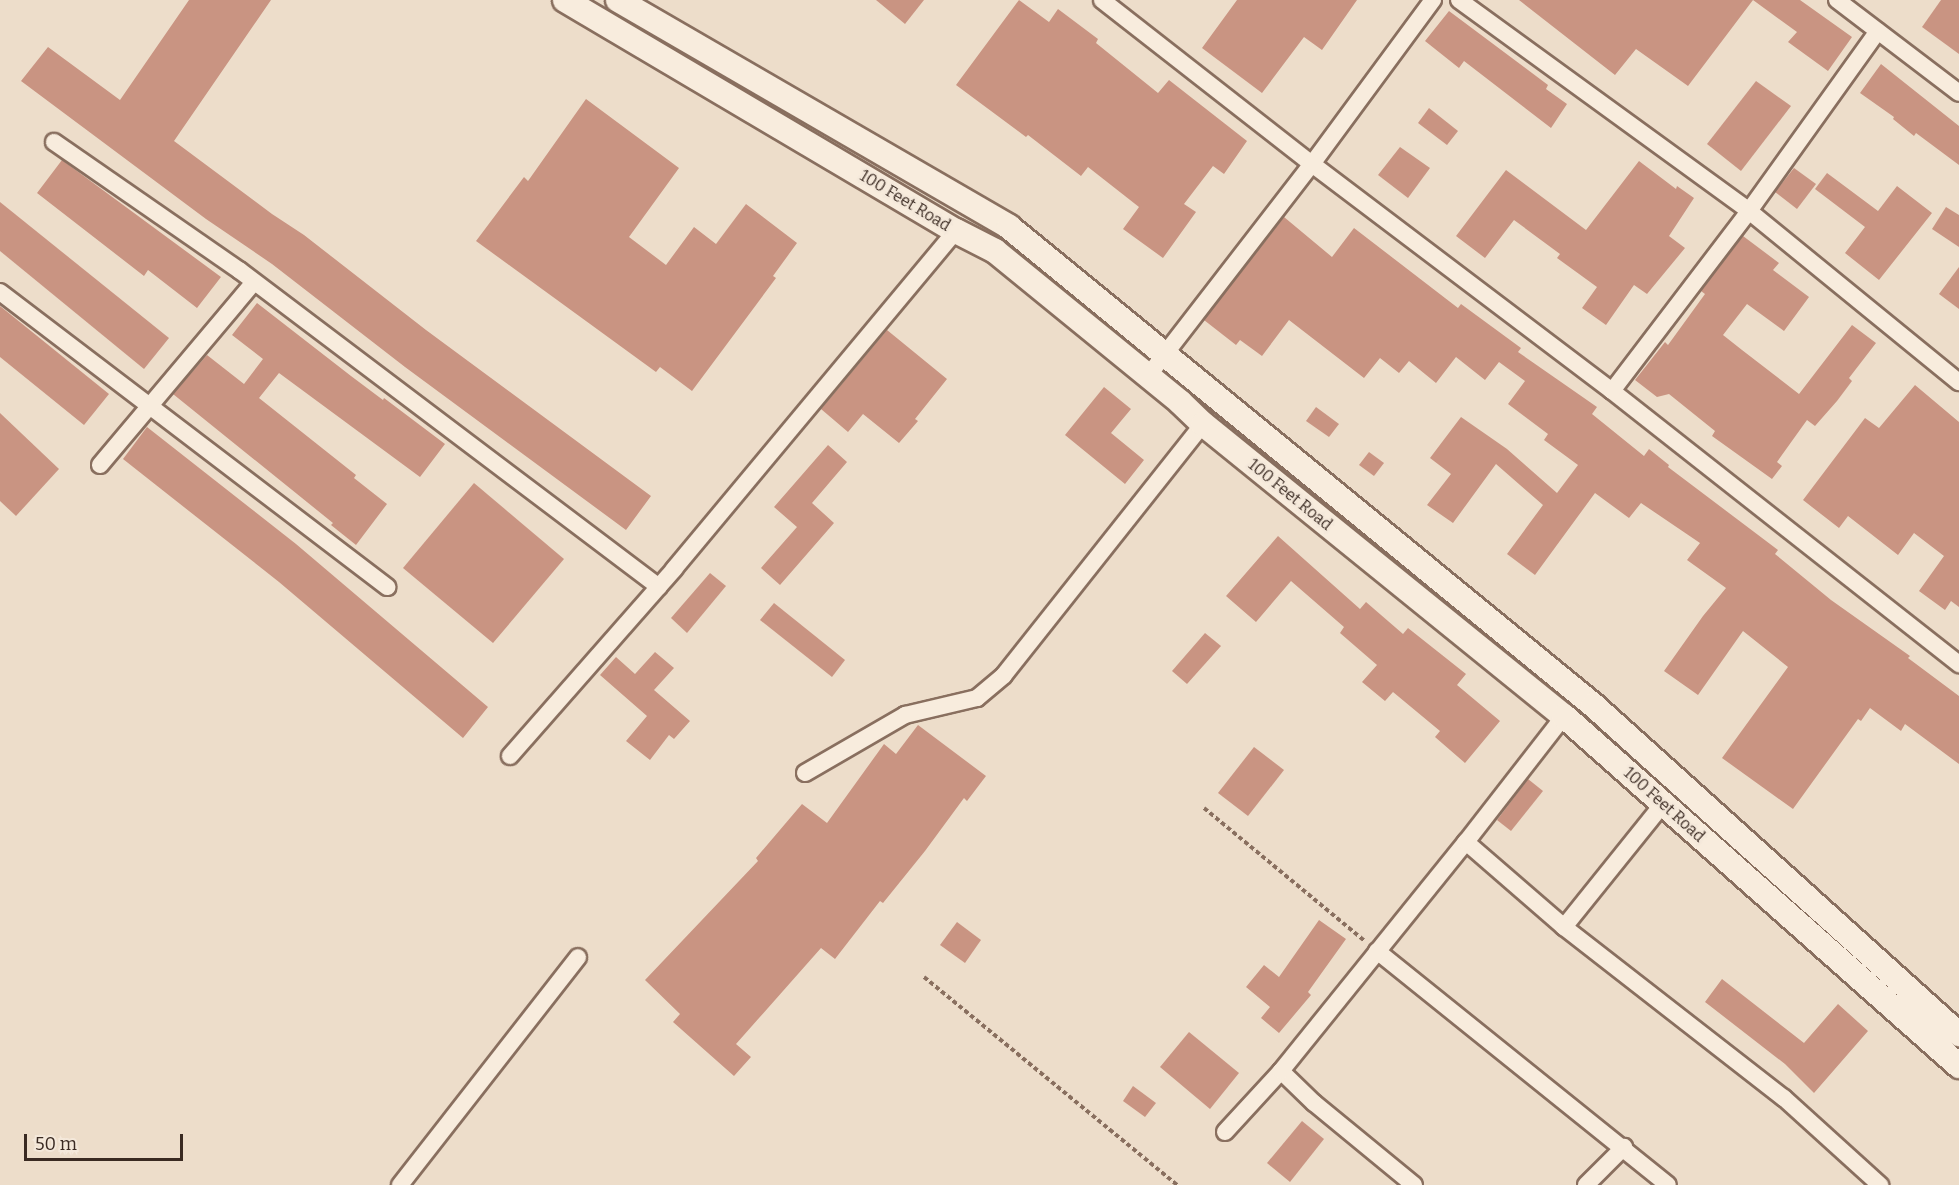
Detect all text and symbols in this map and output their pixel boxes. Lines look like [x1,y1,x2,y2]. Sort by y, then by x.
street label: 100 Feet Road [856,166,954,236]
street label: 100 Feet Road [1244,455,1336,535]
street label: 100 Feet Road [1619,764,1709,846]
scale bar [27,1122,186,1160]
text: 50 m [35,1133,77,1155]

